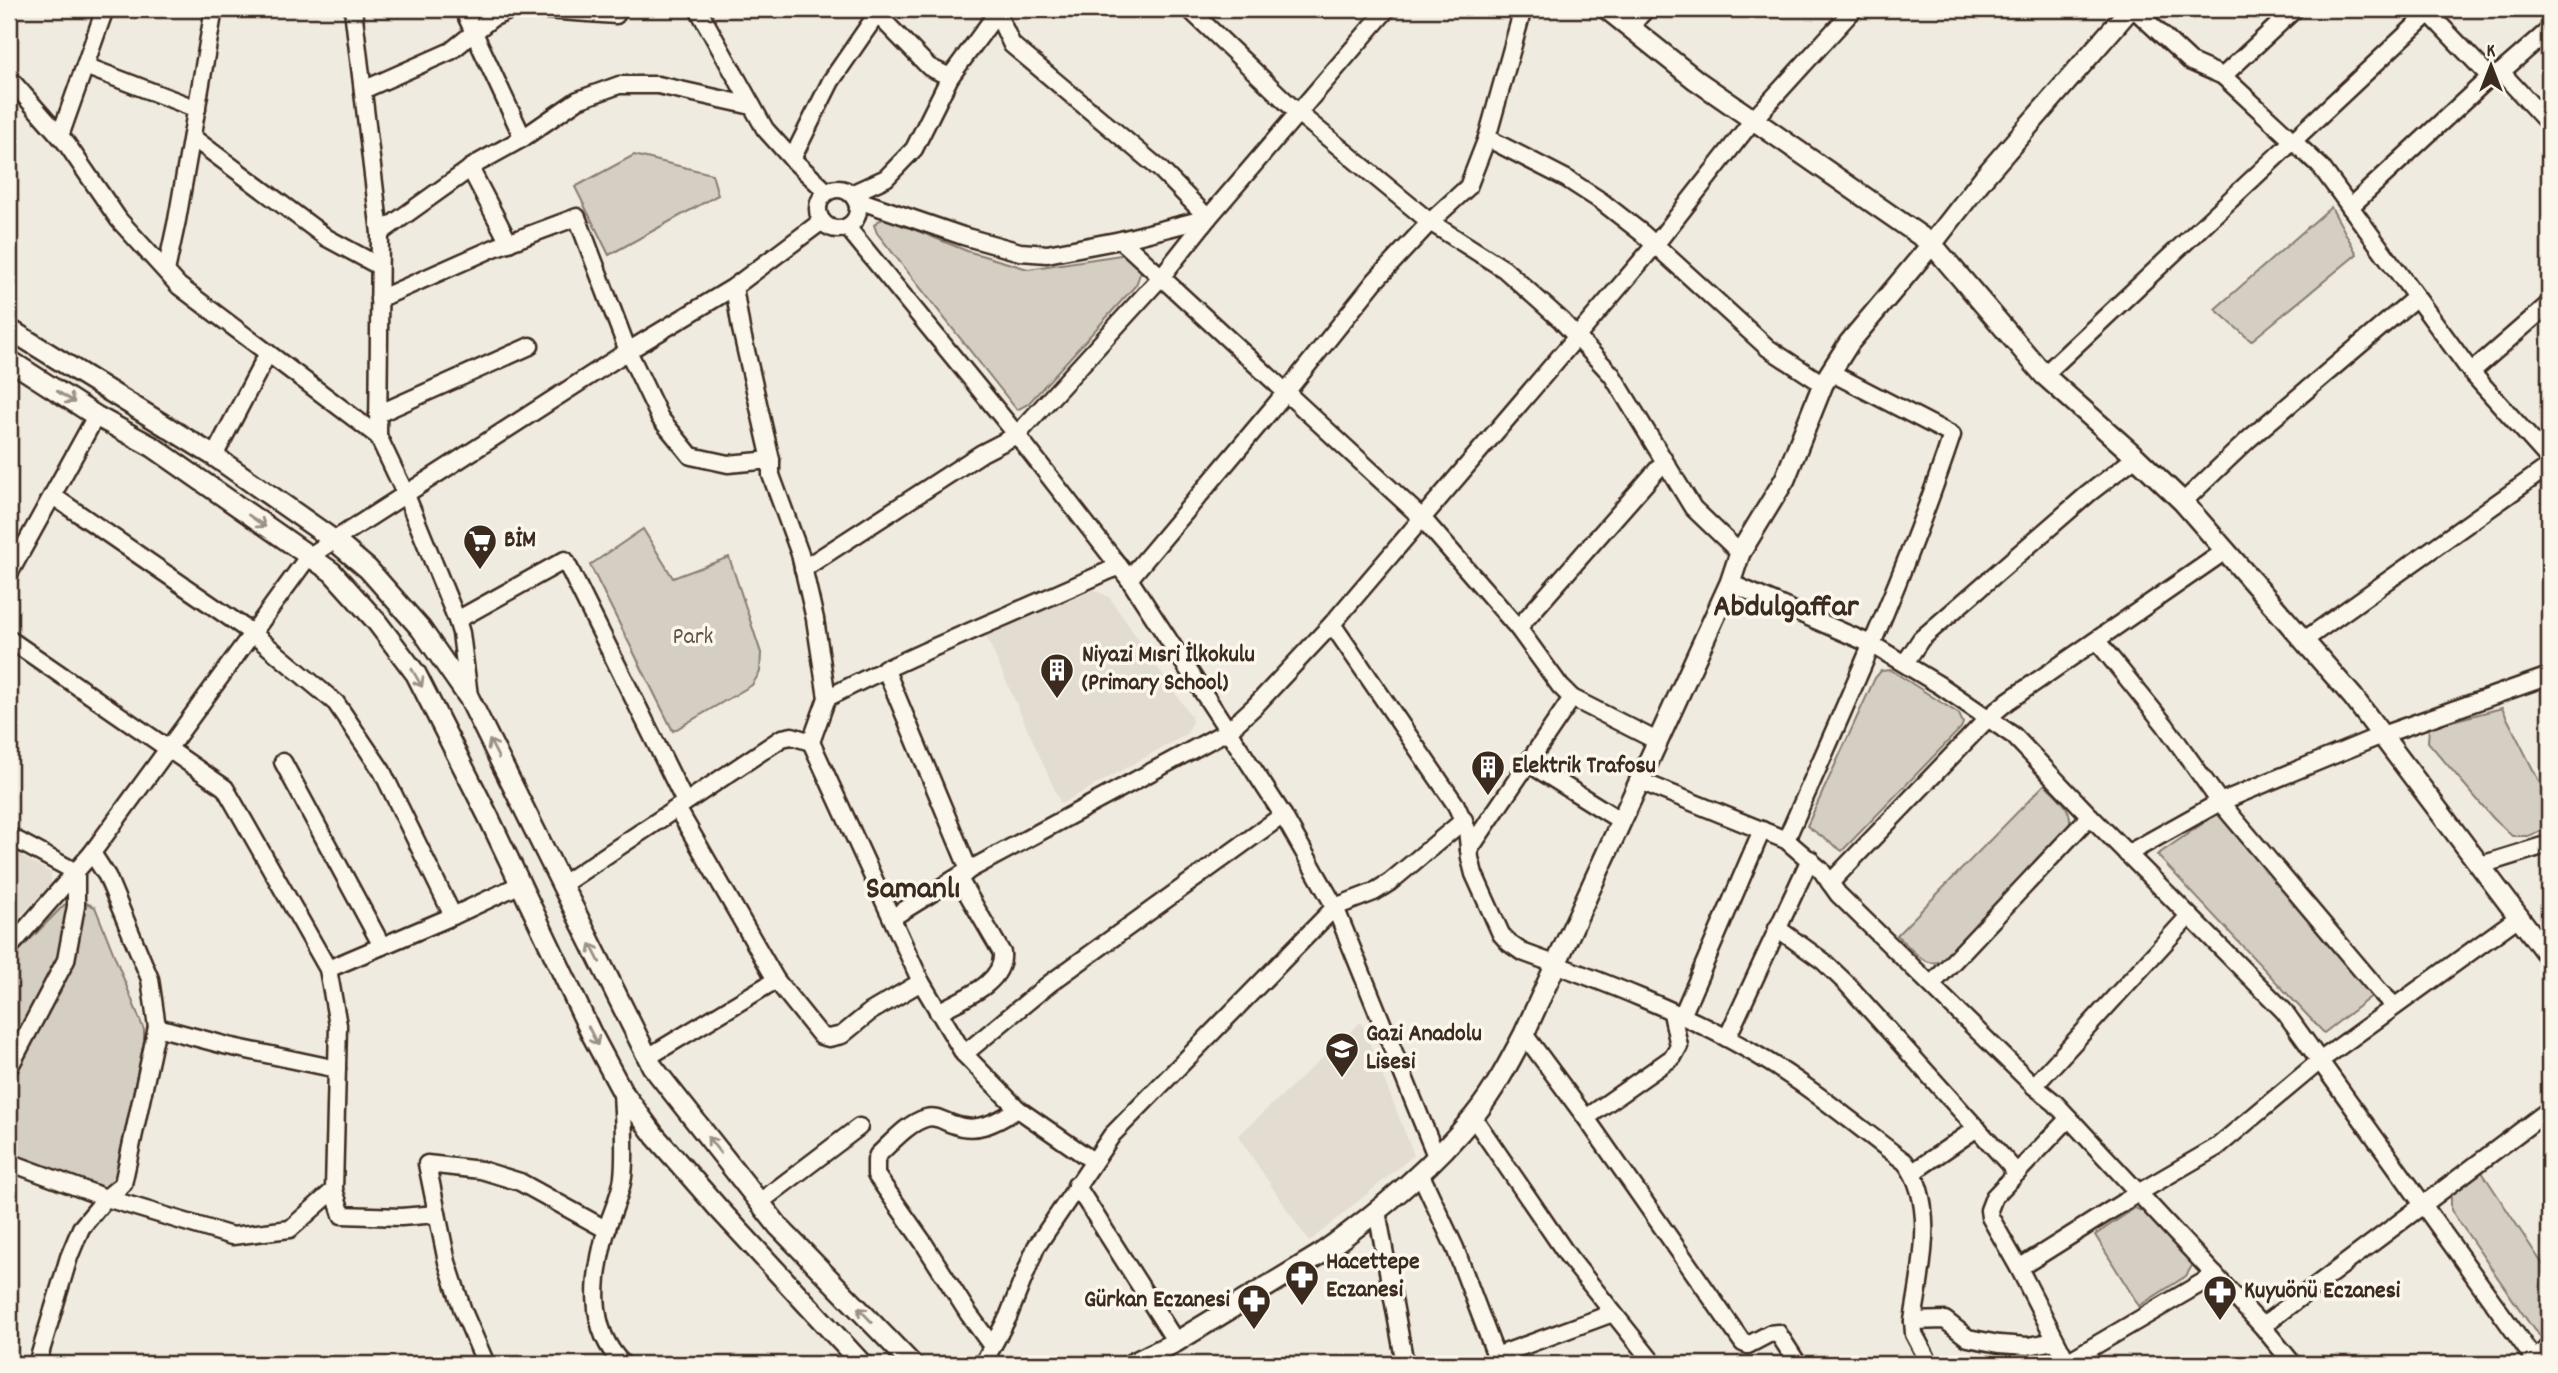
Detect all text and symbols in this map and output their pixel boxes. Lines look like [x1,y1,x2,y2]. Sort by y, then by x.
north arrow [2456,32,2526,102]
text: K [2487,39,2496,66]
one-way arrow [56,390,75,404]
one-way arrow [247,514,266,528]
supermarket icon: BİM [461,522,499,571]
place label: BİM [504,524,536,558]
district label: Abdulgaffar [1713,586,1860,632]
park label: Park [673,621,713,655]
place label: Niyazi Mısri İlkokulu (Primary School) [1082,639,1255,701]
building icon: Niyazi Mısri İlkokulu (Primary School) [1038,651,1076,700]
one-way arrow [410,668,424,688]
one-way arrow [487,739,501,759]
building icon: Elektrik Trafosu [1469,748,1507,797]
place label: Elektrik Trafosu [1512,750,1656,784]
district label: Samanlı [866,868,960,914]
one-way arrow [587,943,601,964]
place label: Gazi Anadolu Lisesi [1366,1018,1482,1080]
one-way arrow [587,1025,601,1046]
school or university icon: Gazi Anadolu Lisesi [1323,1030,1361,1079]
one-way arrow [707,1136,722,1154]
place label: Hacettepe Eczanesi [1326,1246,1420,1308]
pharmacy icon: Hacettepe Eczanesi [1283,1258,1321,1307]
pharmacy icon: Kuyuönü Eczanesi [2201,1273,2239,1322]
place label: Kuyuönü Eczanesi [2244,1275,2401,1309]
pharmacy icon: Gürkan Eczanesi [1235,1282,1273,1331]
place label: Gürkan Eczanesi [1084,1284,1231,1318]
one-way arrow [856,1307,873,1324]

